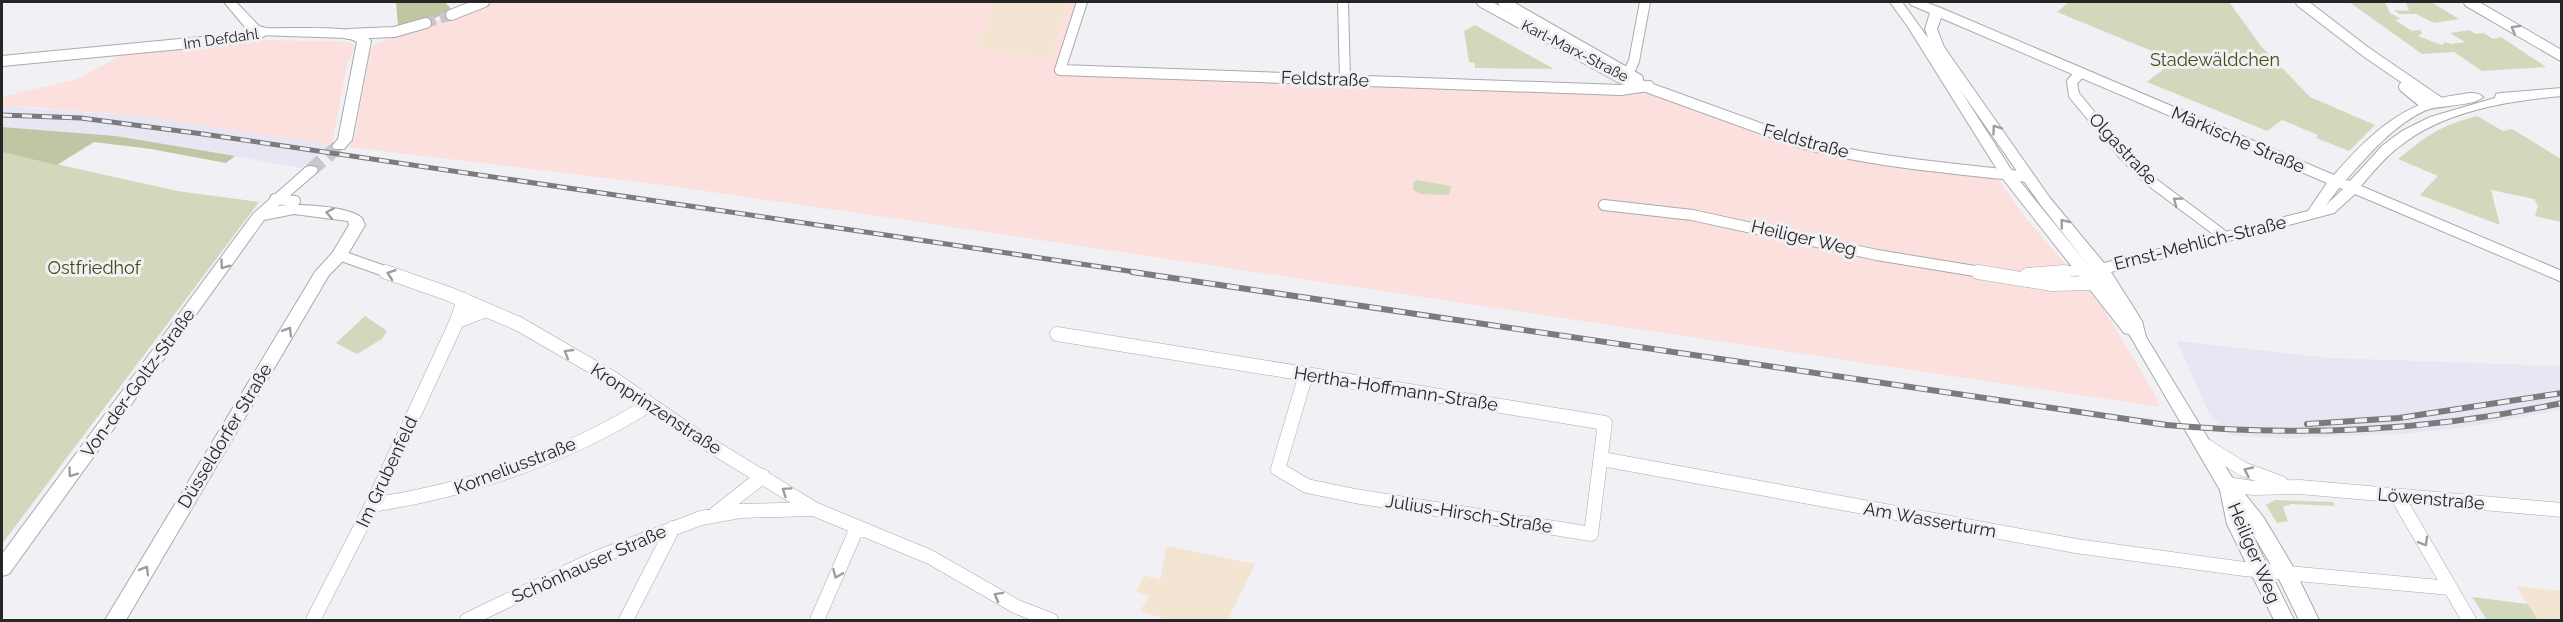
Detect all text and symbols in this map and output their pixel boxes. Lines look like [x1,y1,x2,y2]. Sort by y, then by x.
street label: Karl-Marx-Straße [1518,16,1632,86]
one-way arrow [2511,24,2521,36]
street label: Im Defdahl [182,25,261,53]
park label: Stadewäldchen [2150,49,2280,70]
street label: Feldstraße [1281,66,1370,91]
street label: Märkische Straße [2168,102,2308,177]
street label: Olgastraße [2085,108,2162,189]
street label: Feldstraße [1761,119,1852,162]
one-way arrow [1992,125,2003,136]
one-way arrow [2173,197,2184,208]
one-way arrow [326,207,336,220]
street label: Ernst-Mehlich-Straße [2112,211,2289,274]
street label: Heiliger Weg [1749,215,1859,260]
one-way arrow [2060,219,2071,230]
park label: Ostfriedhof [47,257,142,278]
one-way arrow [220,258,231,269]
one-way arrow [386,268,397,281]
street label: Von-der-Goltz-Straße [77,304,199,461]
one-way arrow [281,327,292,337]
one-way arrow [564,349,574,360]
street label: Kronprinzenstraße [587,358,726,459]
street label: Düsseldorfer Straße [173,359,276,512]
street label: Hertha-Hoffmann-Straße [1292,362,1500,415]
street label: Im Grubenfeld [352,413,421,531]
street label: Korneliusstraße [451,433,579,498]
one-way arrow [68,466,79,477]
one-way arrow [2243,466,2254,478]
street label: Löwenstraße [2377,483,2486,514]
one-way arrow [782,487,793,498]
street label: Julius-Hirsch-Straße [1384,490,1554,537]
street label: Am Wasserturm [1862,498,1998,542]
street label: Heiliger Weg [2224,499,2285,606]
street label: Schönhauser Straße [508,520,670,607]
one-way arrow [2416,536,2428,546]
one-way arrow [138,566,150,576]
one-way arrow [832,568,844,579]
one-way arrow [994,592,1004,603]

